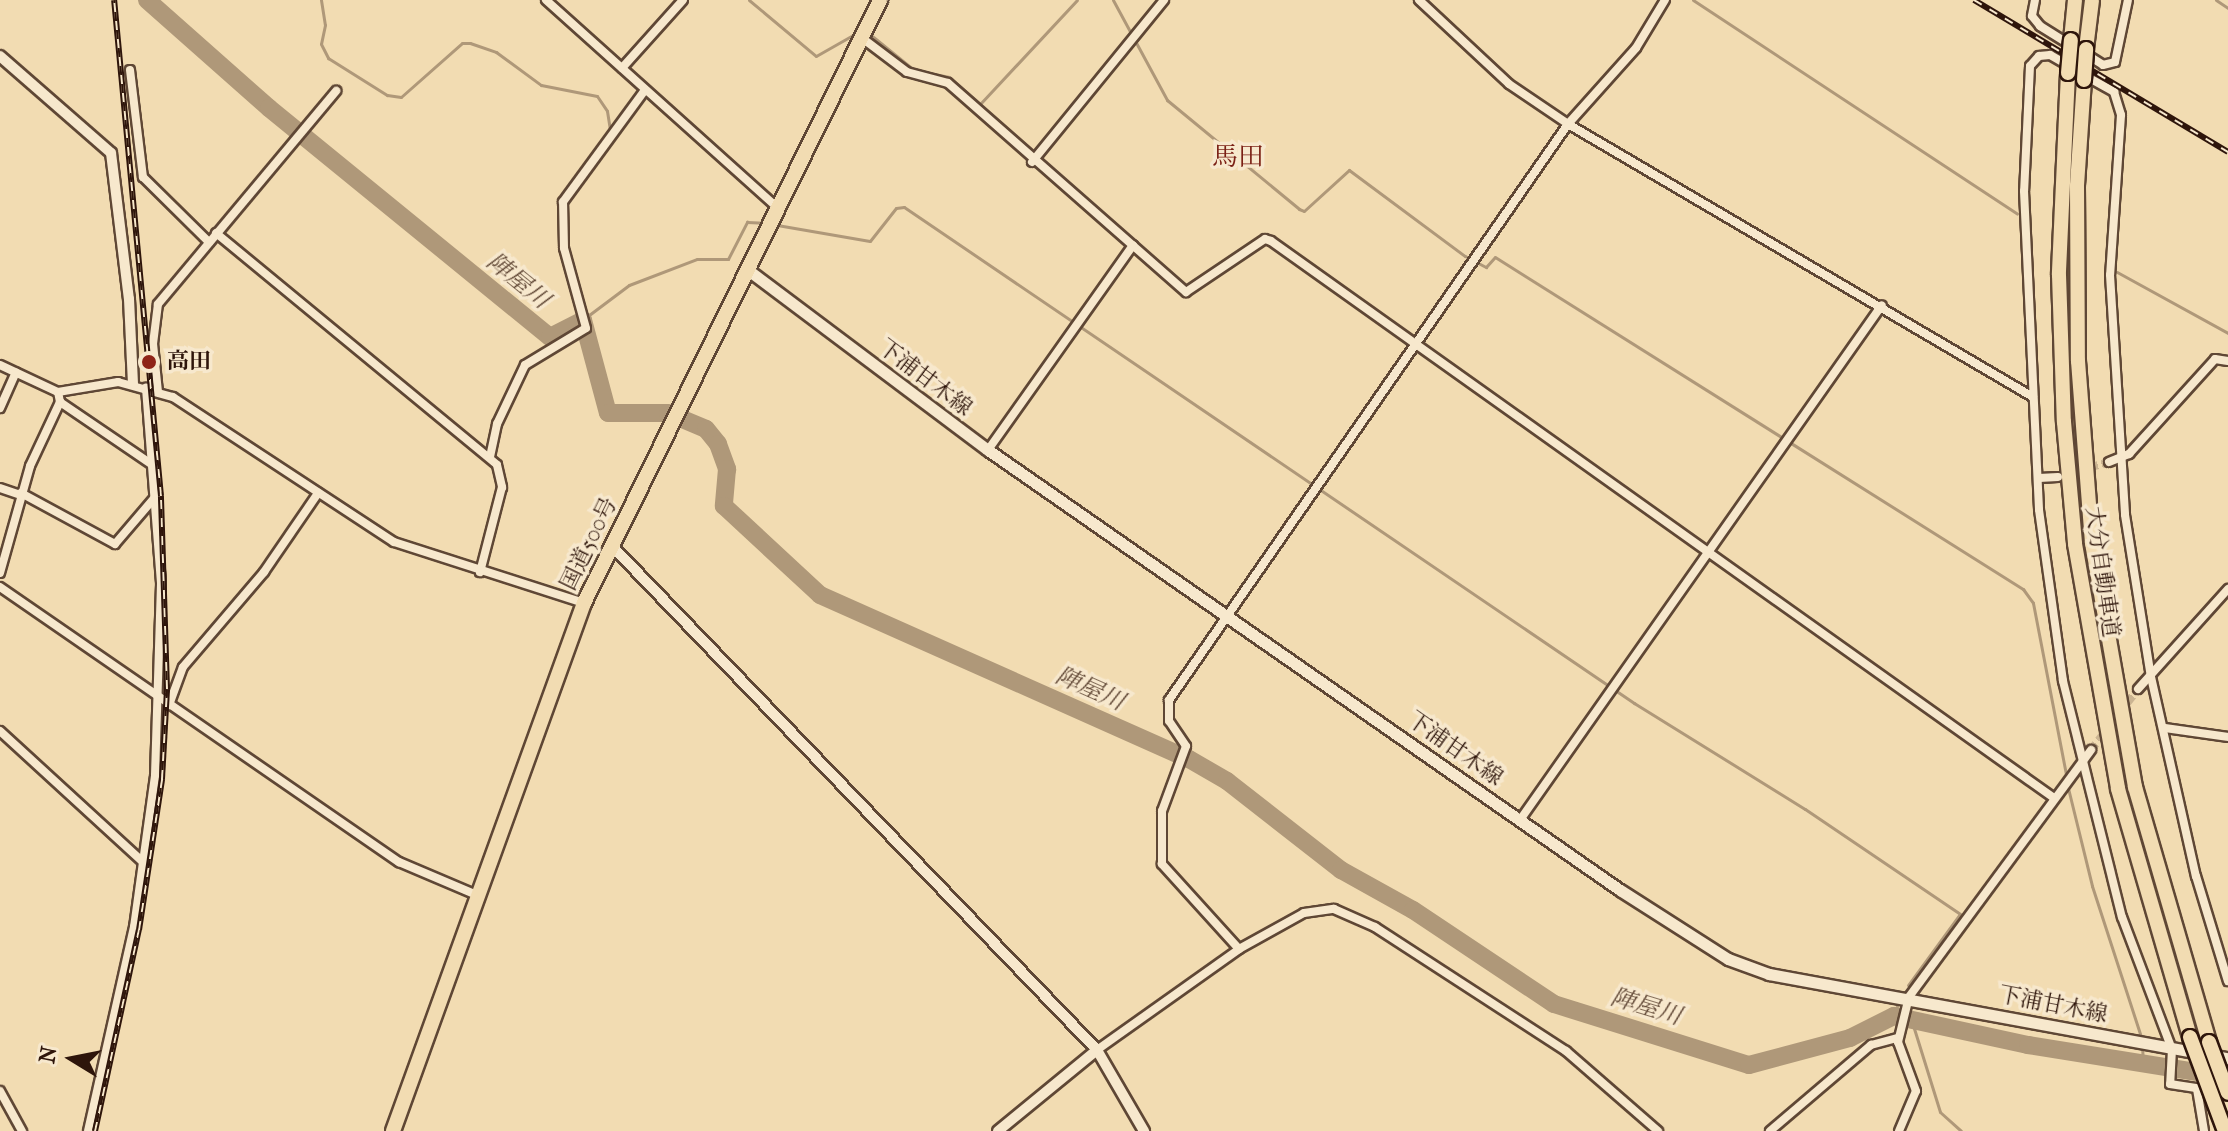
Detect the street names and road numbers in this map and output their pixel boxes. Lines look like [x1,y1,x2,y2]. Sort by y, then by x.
street label: 下浦甘木線 [873,334,977,422]
street label: 国道500号 [555,493,623,595]
street label: 大分自動車道 [2080,505,2124,639]
street label: 下浦甘木線 [1402,707,1508,791]
street label: 下浦甘木線 [1996,982,2110,1028]

